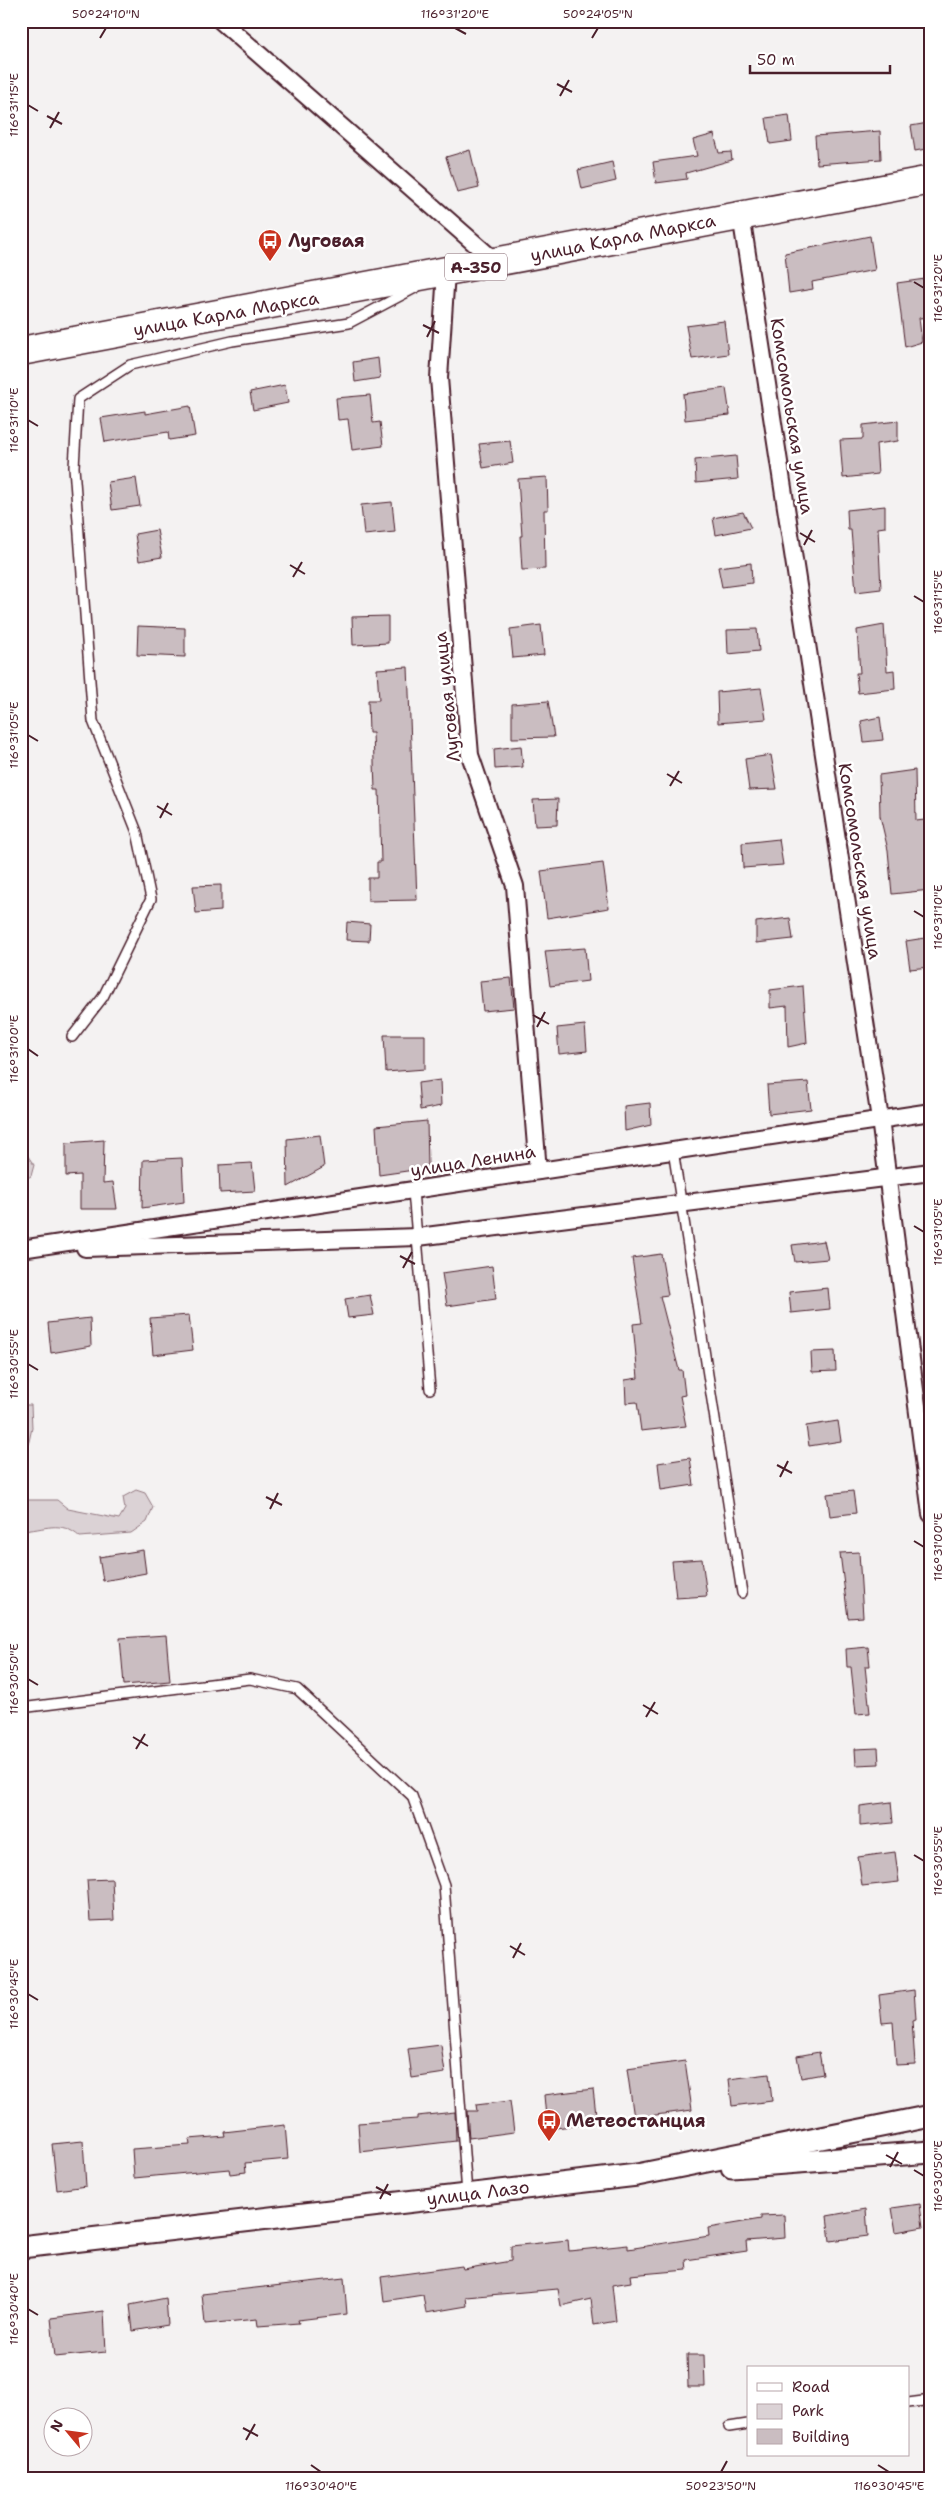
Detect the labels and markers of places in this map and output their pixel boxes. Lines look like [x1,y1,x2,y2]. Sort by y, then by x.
bus stop icon: Луговая [257,228,283,262]
place label: Луговая [288,229,365,253]
bus stop icon: Метеостанция [536,2108,562,2142]
place label: Метеостанция [566,2109,706,2133]

